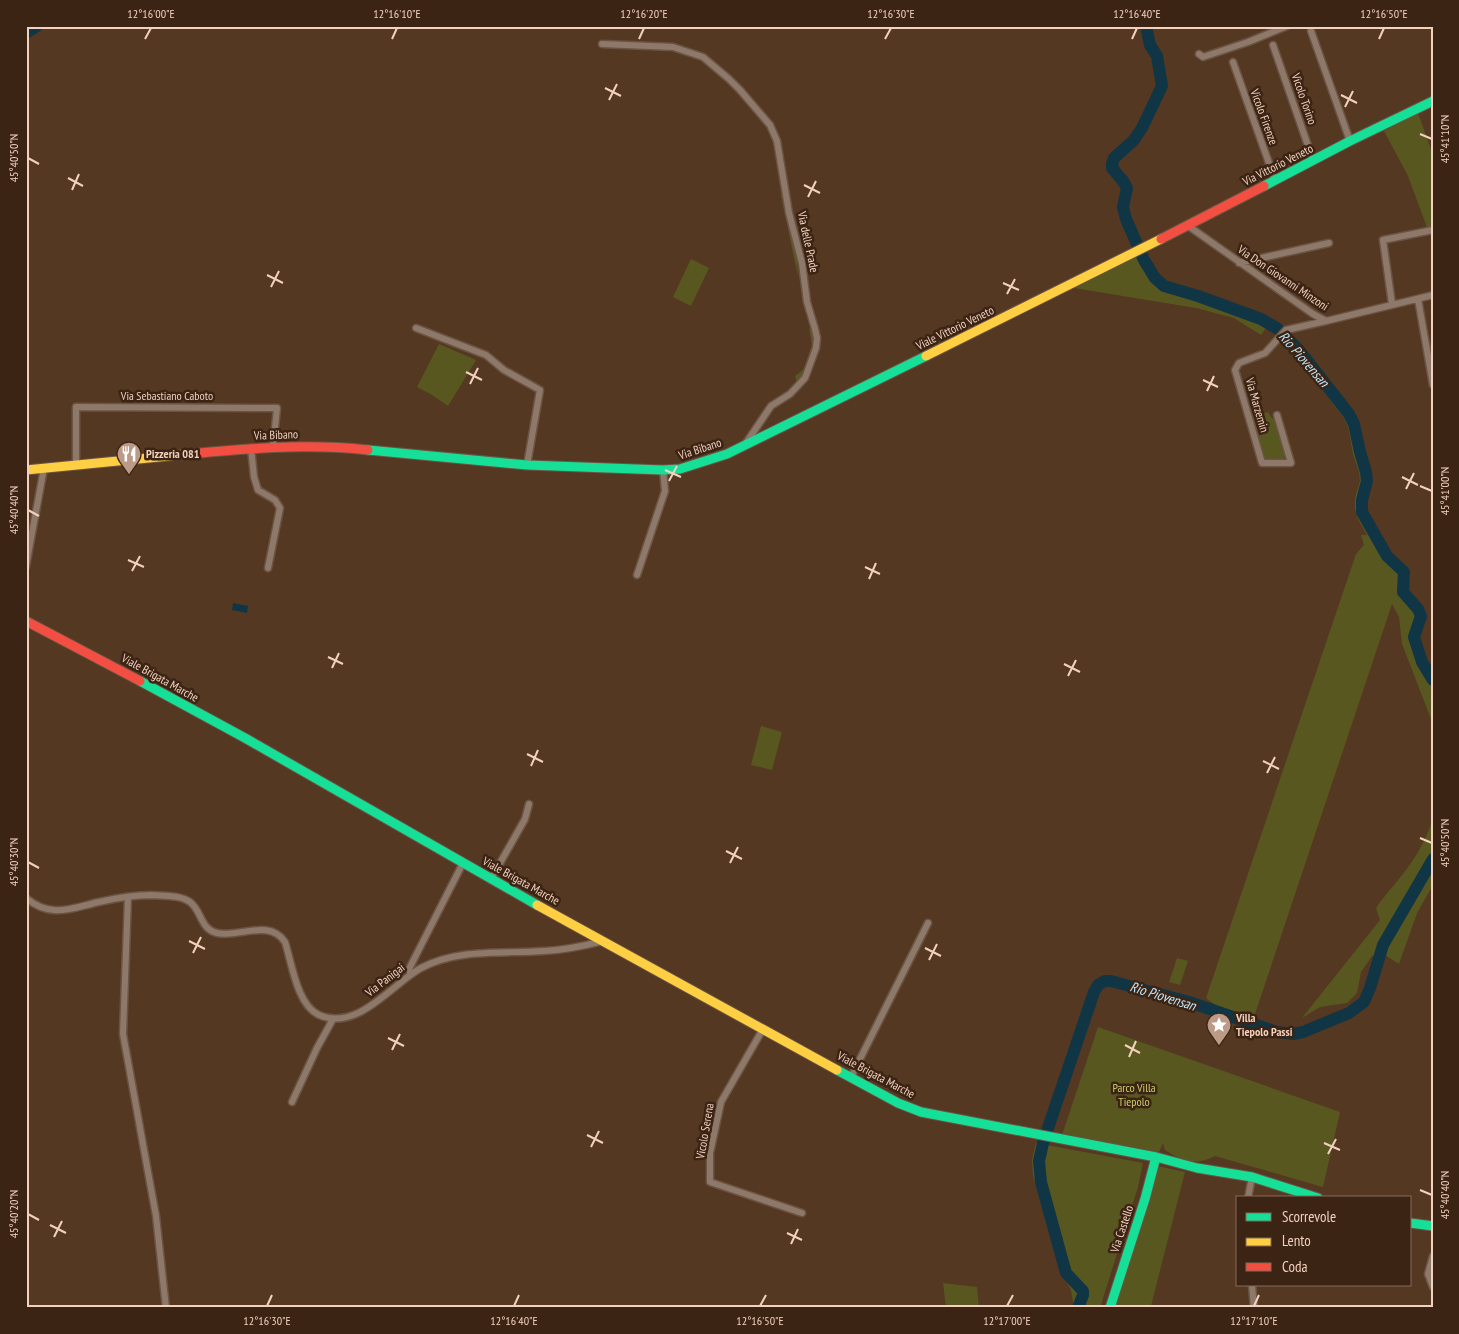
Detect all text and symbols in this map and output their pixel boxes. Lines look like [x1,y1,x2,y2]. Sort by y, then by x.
text: 12°16'00"E [127,6,175,21]
text: 12°16'10"E [373,6,421,21]
text: 12°16'20"E [620,6,668,21]
text: 12°16'30"E [867,6,915,21]
text: 12°16'40"E [1113,6,1161,21]
text: 12°16'50"E [1360,6,1408,21]
street label: Vicolo Torino [1288,70,1320,126]
street label: Vicolo Firenze [1247,86,1281,147]
text: 45°41'10"N [1437,115,1452,163]
text: 45°40'50"N [6,134,21,182]
street label: Via Vittorio Veneto [1239,140,1315,189]
street label: Via delle Prade [794,209,822,274]
street label: Via Don Giovanni Minzoni [1234,241,1332,314]
street label: Viale Vittorio Veneto [913,302,996,353]
water label: Rio Piovensan [1275,327,1334,391]
street label: Via Marzemin [1242,375,1272,434]
street label: Via Sebastiano Caboto [120,388,213,403]
street label: Via Bibano [253,426,298,443]
street label: Via Bibano [676,435,723,463]
restaurant icon: Pizzeria 081 [116,441,142,475]
place label: Pizzeria 081 [146,446,200,461]
text: 45°41'00"N [1437,467,1452,515]
text: 45°40'40"N [6,486,21,534]
street label: Viale Brigata Marche [118,650,201,705]
text: 45°40'50"N [1437,819,1452,867]
text: 45°40'30"N [6,838,21,886]
street label: Viale Brigata Marche [479,853,562,908]
street label: Via Panigai [361,960,407,1000]
water label: Rio Piovensan [1128,977,1199,1015]
place label: Villa Tiepolo Passi [1235,1010,1293,1039]
place icon: Villa Tiepolo Passi [1206,1012,1232,1046]
street label: Viale Brigata Marche [834,1047,918,1101]
park label: Parco Villa Tiepolo [1112,1080,1156,1109]
street label: Vicolo Serena [692,1102,717,1161]
text: 45°40'40"N [1437,1171,1452,1219]
text: 45°40'20"N [6,1190,21,1238]
legend [1236,1196,1412,1286]
street label: Via Castello [1107,1203,1136,1255]
text: Scorrevole [1282,1207,1336,1226]
text: Lento [1282,1231,1311,1250]
text: Coda [1282,1257,1307,1276]
text: 12°16'30"E [243,1313,291,1328]
text: 12°16'40"E [490,1313,538,1328]
text: 12°16'50"E [736,1313,784,1328]
text: 12°17'00"E [983,1313,1031,1328]
text: 12°17'10"E [1230,1313,1278,1328]

